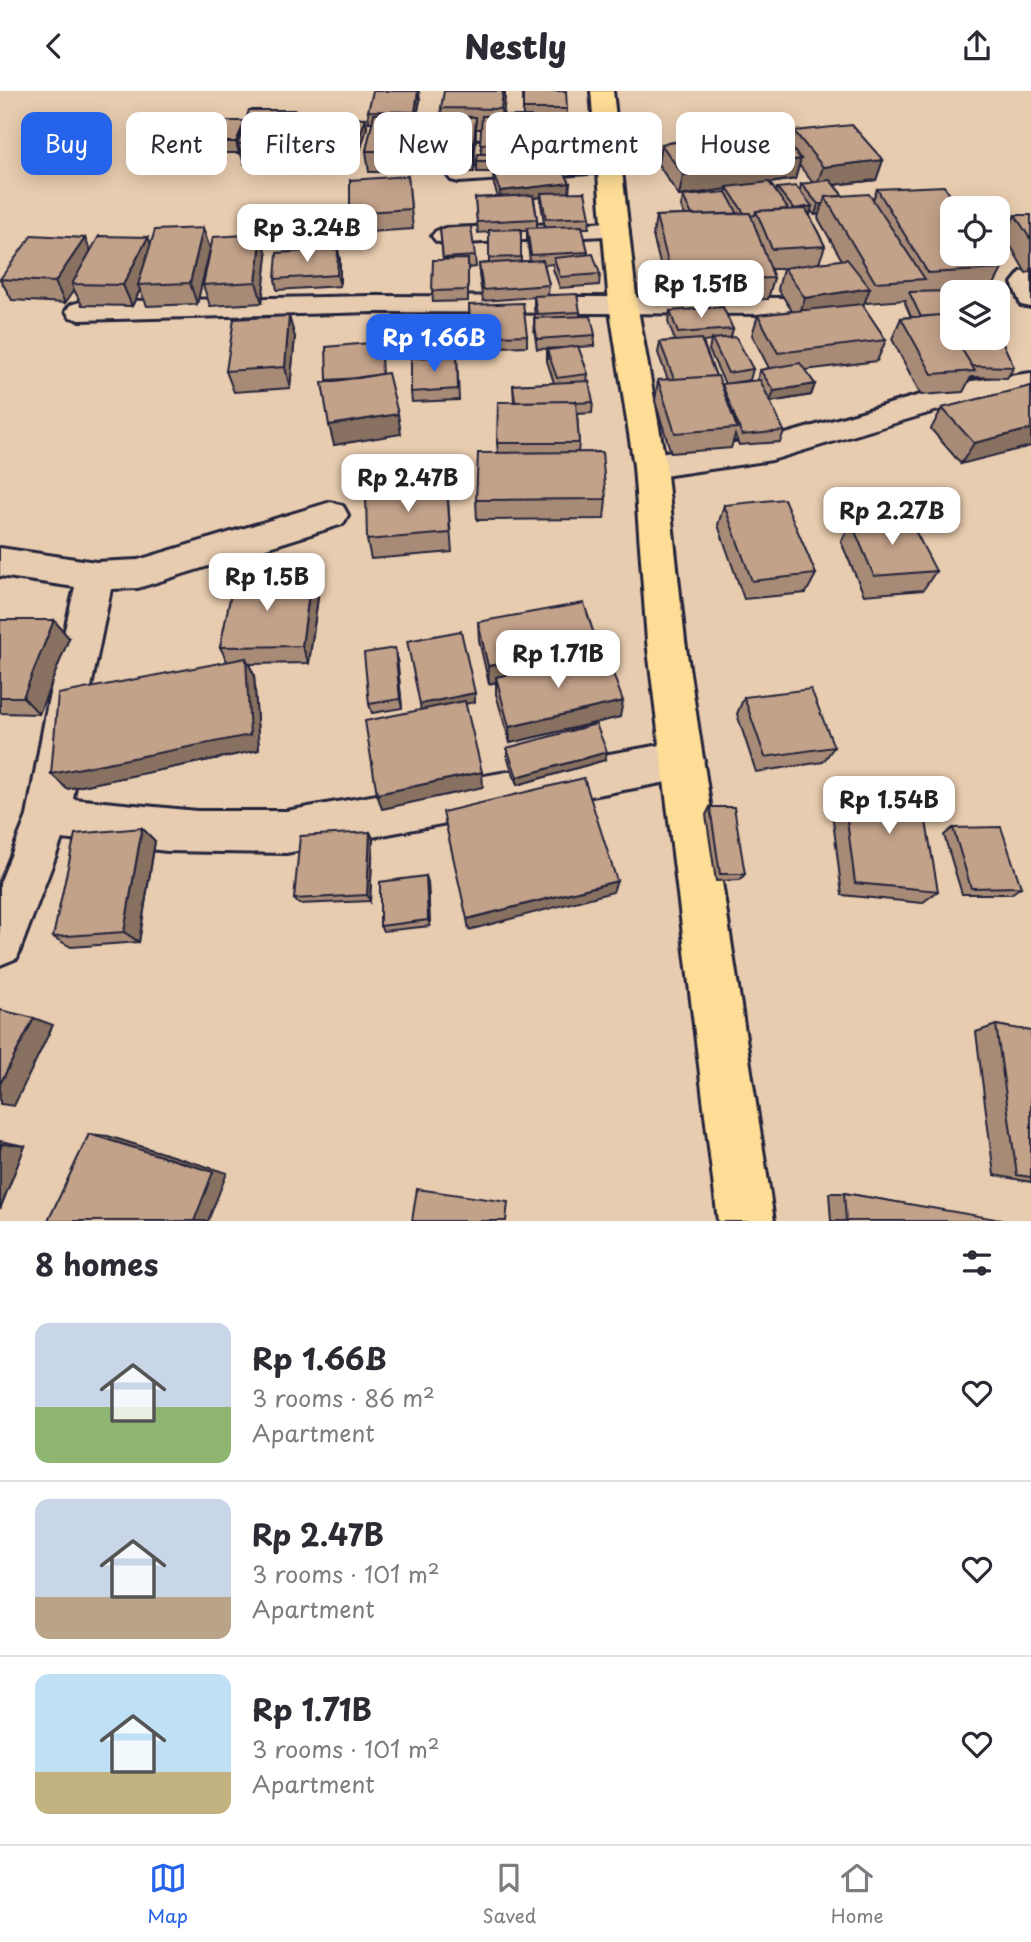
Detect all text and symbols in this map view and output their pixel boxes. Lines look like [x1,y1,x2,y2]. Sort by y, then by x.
text: Nestly [464,22,567,70]
icon: back [35,27,73,65]
icon: share [958,27,996,65]
chip: Buy [21,112,112,175]
chip: Rent [126,112,227,175]
chip: Filters [241,112,360,175]
chip: New [374,112,472,175]
chip: Apartment [486,112,662,175]
chip: House [676,112,795,175]
map controls [940,196,1010,350]
button: locate [940,196,1010,266]
pin: Rp 3.24B [235,205,379,264]
text: Rp 3.24B [253,209,361,244]
pin: Rp 1.51B [629,261,773,320]
text: Rp 1.51B [654,265,748,300]
button: layers [940,280,1010,350]
pin: Rp 1.66B [362,315,506,374]
text: Rp 1.66B [382,319,486,354]
pin: Rp 2.47B [336,455,480,514]
text: Rp 2.47B [357,459,459,494]
pin: Rp 2.27B [820,487,964,547]
text: Rp 2.27B [839,492,945,527]
pin: Rp 1.5B [202,553,332,613]
text: Rp 1.5B [225,558,309,593]
pin: Rp 1.71B [486,631,630,690]
text: Rp 1.71B [512,635,604,670]
pin: Rp 1.54B [817,777,961,836]
text: Rp 1.54B [839,781,939,816]
text: 8 homes [35,1241,158,1286]
icon: filters [958,1244,996,1282]
text: Rp 1.66B [252,1335,387,1380]
icon: home [91,1351,175,1435]
icon: heart [958,1374,996,1412]
text: 3 rooms · 86 m² [252,1380,435,1415]
text: Apartment [252,1415,375,1450]
text: Rp 2.47B [252,1511,384,1556]
icon: home [91,1527,175,1611]
icon: heart [958,1550,996,1588]
text: 3 rooms · 101 m² [252,1556,440,1591]
text: Apartment [252,1591,375,1626]
text: Rp 1.71B [252,1686,372,1731]
icon: home [91,1702,175,1786]
icon: heart [958,1725,996,1763]
text: 3 rooms · 101 m² [252,1731,440,1766]
text: Apartment [252,1766,375,1801]
tab: Map [147,1859,188,1929]
tab: Saved [482,1859,536,1929]
tab: Home [831,1859,884,1929]

